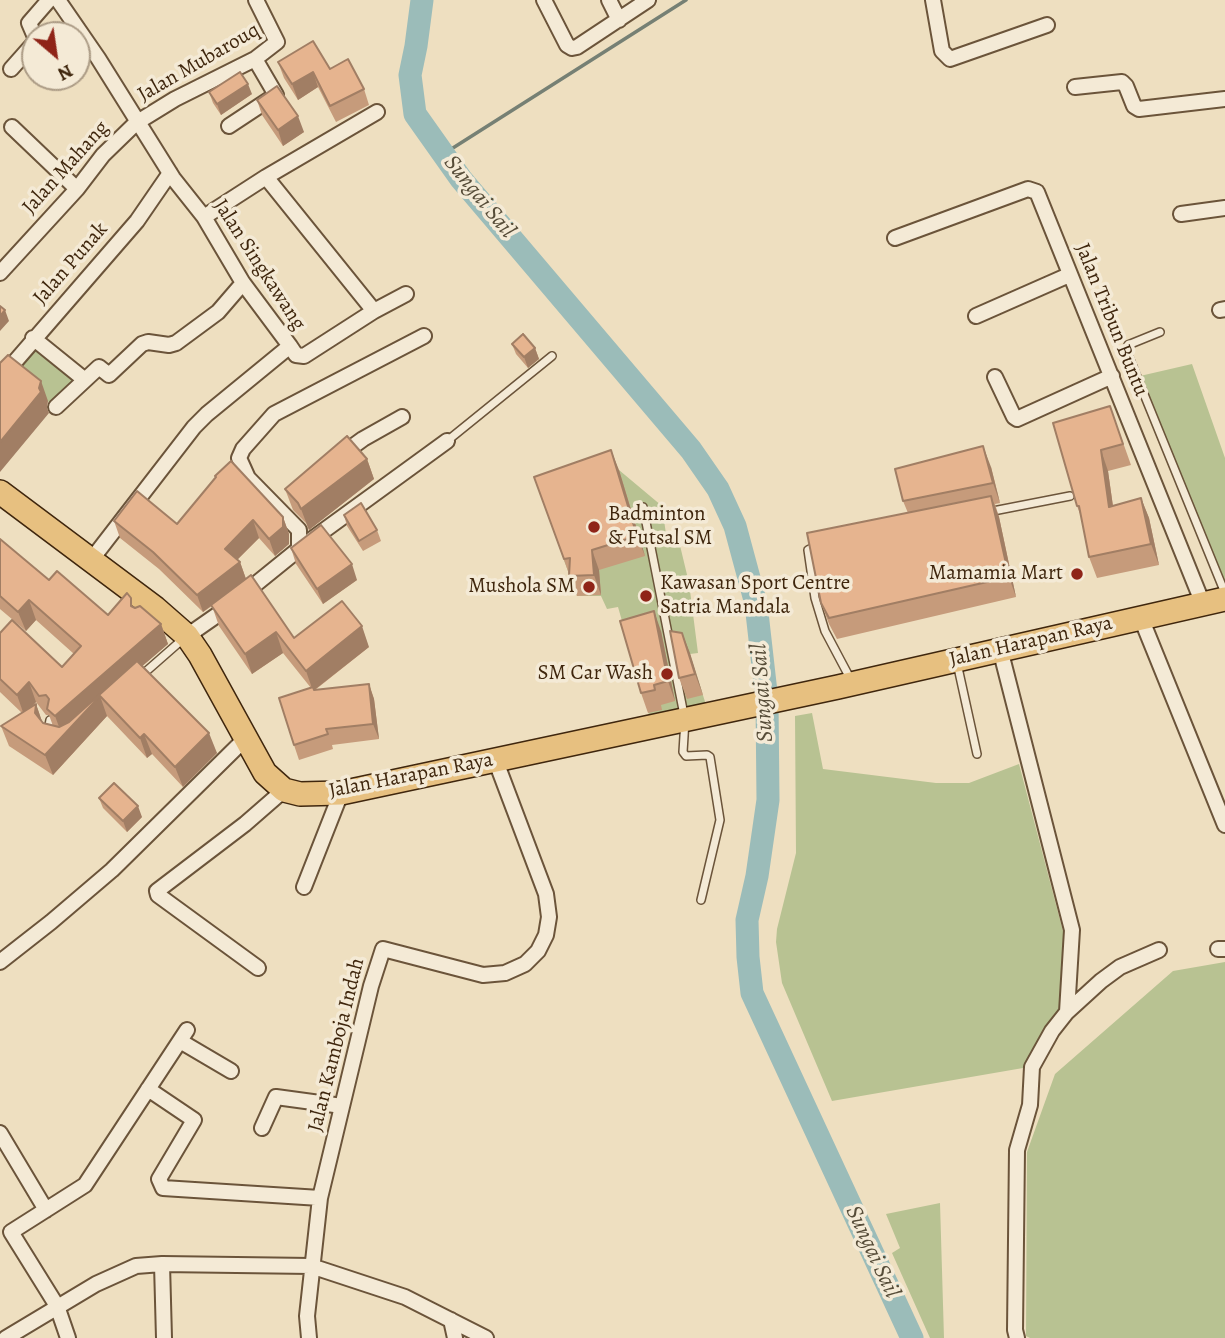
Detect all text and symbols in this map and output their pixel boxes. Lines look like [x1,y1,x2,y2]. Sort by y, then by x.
street label: Jalan Mubarouq [134,18,264,108]
north arrow [21,21,91,91]
text: N [53,58,78,87]
street label: Jalan Mahang [17,116,115,220]
water label: Sungai Sail [437,150,521,244]
street label: Jalan Singkawang [207,195,311,335]
street label: Jalan Punak [28,218,114,310]
street label: Jalan Tribun Buntu [1069,240,1153,400]
place label: Badminton & Futsal SM [608,502,712,552]
marker: Badminton & Futsal SM [586,519,602,535]
place label: Mamamia Mart [929,561,1063,587]
marker: Mamamia Mart [1069,566,1085,582]
place label: Kawasan Sport Centre Satria Mandala [660,571,850,621]
place label: Mushola SM [468,574,575,600]
marker: Mushola SM [581,579,597,595]
marker: Kawasan Sport Centre Satria Mandala [638,588,654,604]
street label: Jalan Harapan Raya [947,611,1115,673]
water label: Sungai Sail [746,643,780,743]
place label: SM Car Wash [537,661,653,687]
marker: SM Car Wash [659,666,675,682]
street label: Jalan Harapan Raya [327,748,495,804]
street label: Jalan Kamboja Indah [303,955,371,1135]
water label: Sungai Sail [839,1201,905,1303]

